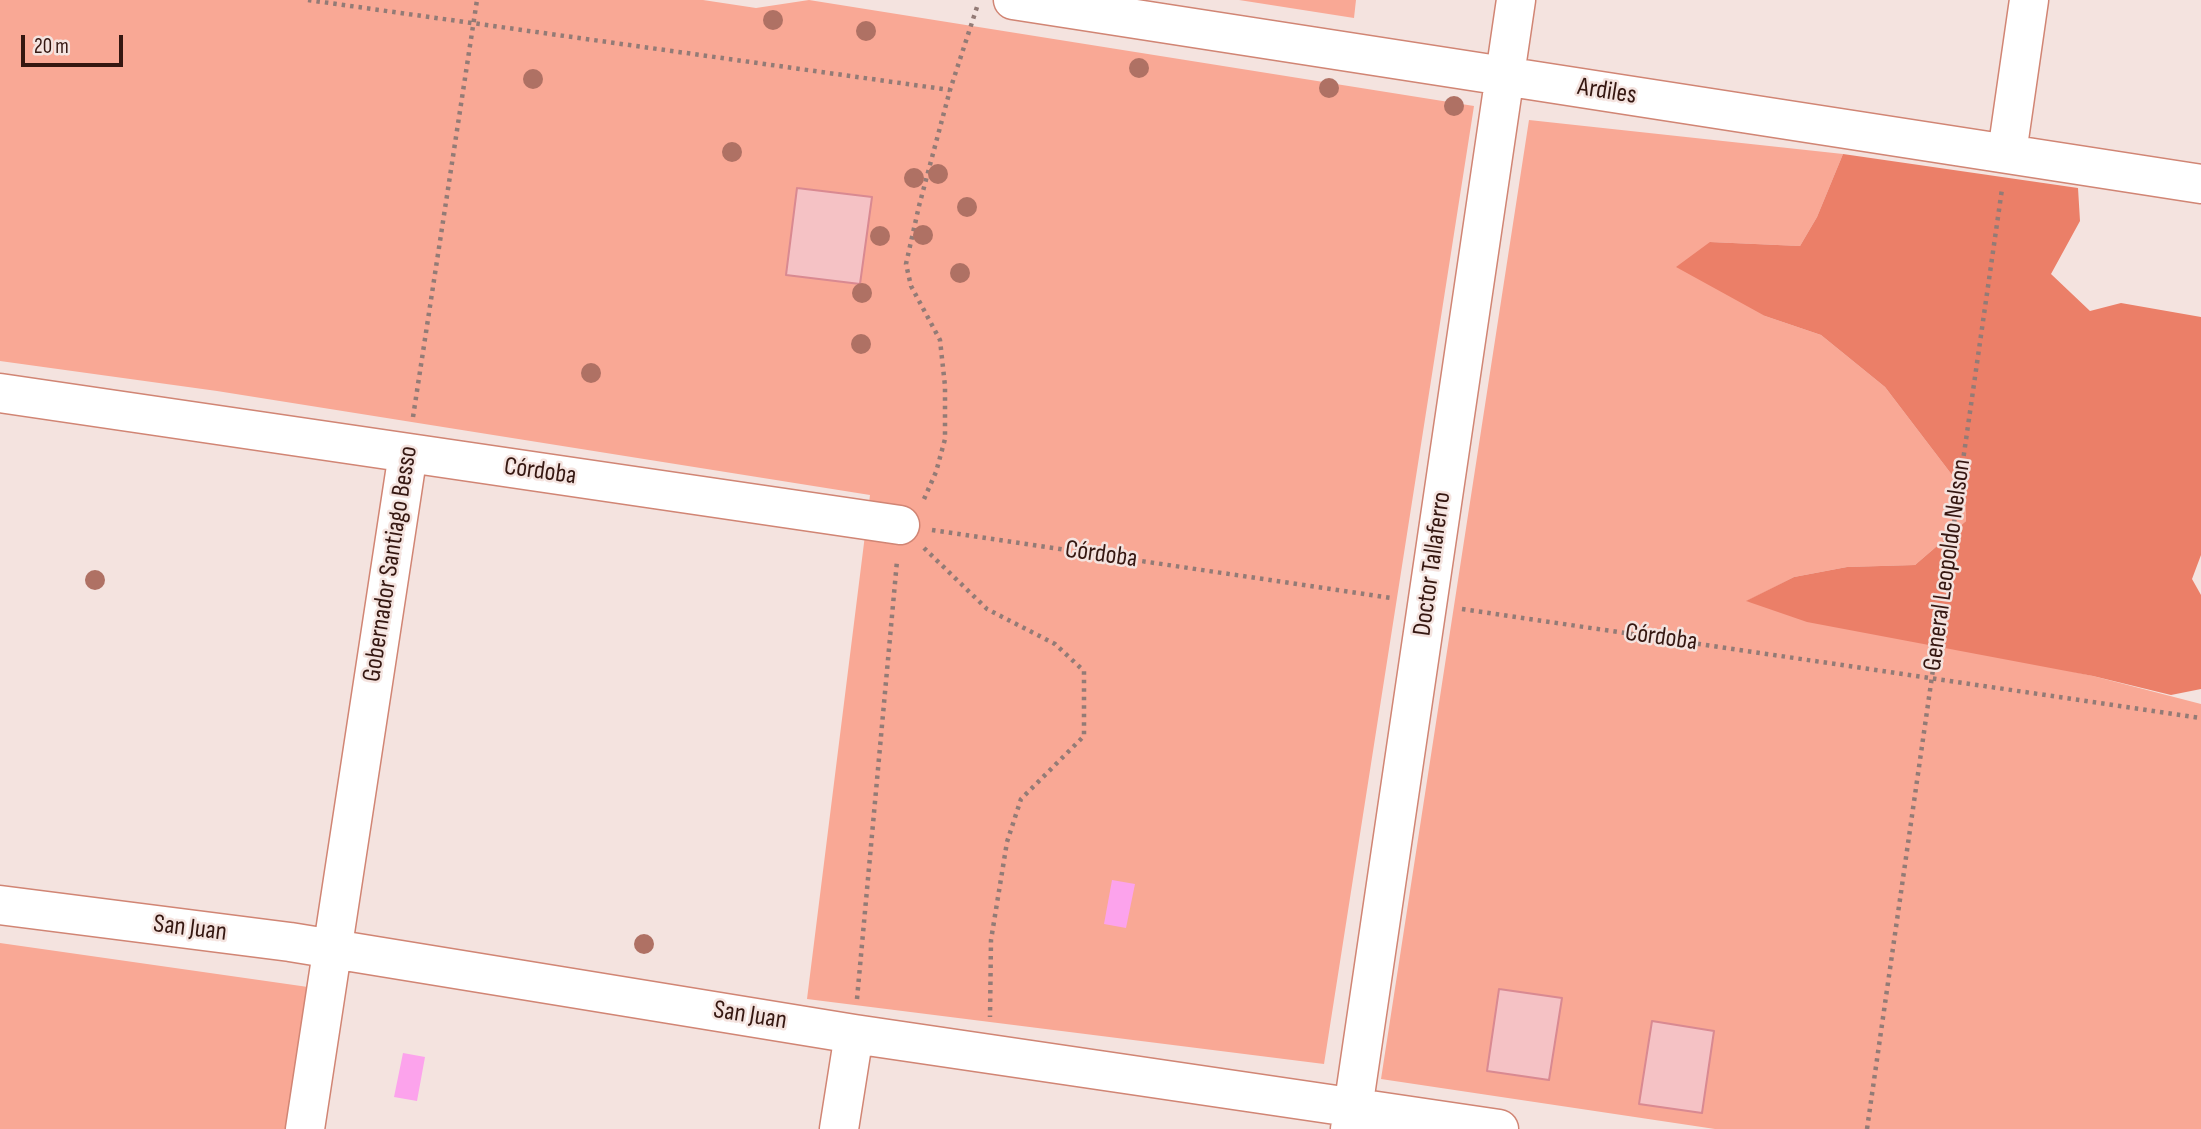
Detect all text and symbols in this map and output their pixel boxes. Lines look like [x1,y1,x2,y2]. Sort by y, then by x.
scale bar [24,21,126,65]
text: 20 m [34,34,69,59]
street label: Ardiles [1575,72,1639,112]
street label: Gobernador Santiago Besso [357,444,425,684]
street label: Córdoba [502,451,578,493]
street label: General Leopoldo Nelson [1918,457,1978,673]
street label: Doctor Tallaferro [1407,490,1459,638]
street label: Córdoba [1063,534,1139,576]
street label: Córdoba [1623,617,1699,659]
street label: San Juan [152,909,228,949]
street label: San Juan [711,995,789,1037]

